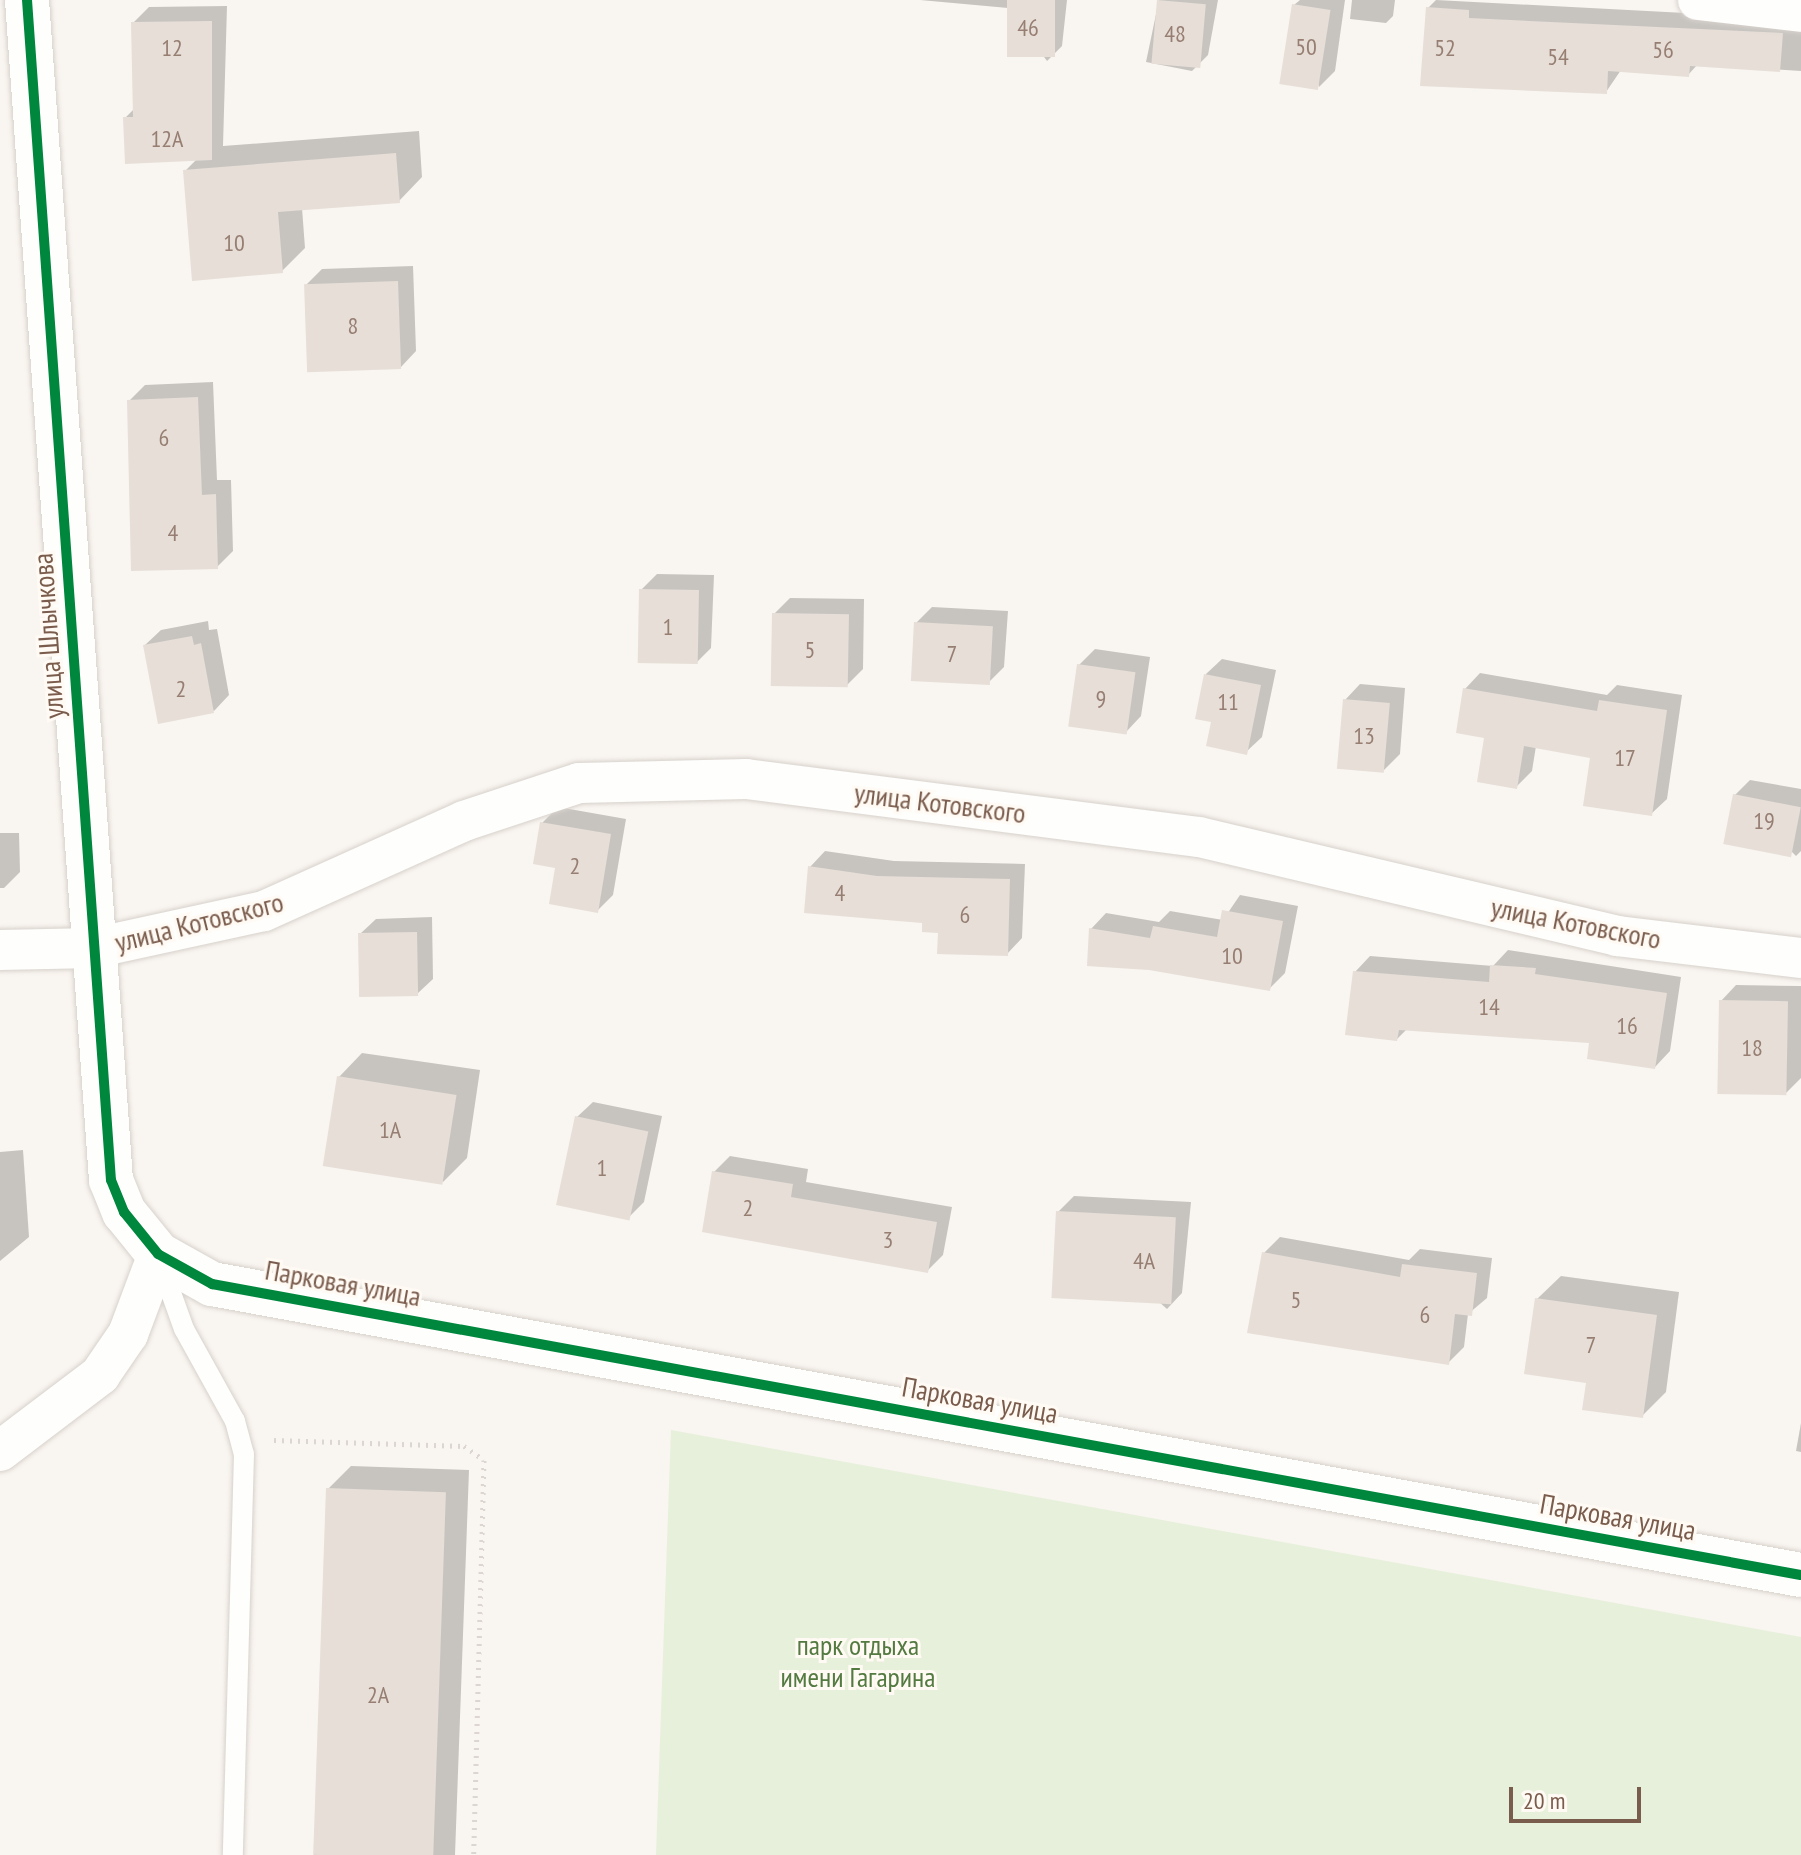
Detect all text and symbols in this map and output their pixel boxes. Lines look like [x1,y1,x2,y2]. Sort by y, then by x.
house number: 46 [1017,14,1039,42]
house number: 48 [1164,20,1186,48]
house number: 50 [1295,33,1317,61]
house number: 12 [161,34,183,62]
house number: 52 [1434,34,1456,62]
house number: 56 [1652,36,1674,64]
house number: 54 [1547,43,1569,71]
house number: 12А [151,125,183,153]
house number: 10 [223,229,245,257]
house number: 8 [348,312,358,340]
house number: 6 [159,424,169,452]
house number: 4 [168,519,178,547]
street label: улица Шлычкова [25,552,71,720]
house number: 1 [663,613,673,641]
house number: 5 [805,636,815,664]
house number: 7 [947,640,957,668]
house number: 2 [176,675,186,703]
house number: 9 [1096,685,1106,713]
house number: 11 [1217,688,1239,716]
house number: 13 [1353,722,1375,750]
house number: 17 [1614,744,1636,772]
street label: улица Котовского [852,776,1028,830]
house number: 19 [1753,807,1775,835]
house number: 2 [570,852,580,880]
house number: 4 [835,879,845,907]
street label: улица Котовского [111,885,287,959]
street label: улица Котовского [1488,890,1664,956]
house number: 6 [960,901,970,929]
house number: 10 [1221,942,1243,970]
house number: 14 [1478,993,1500,1021]
house number: 16 [1616,1012,1638,1040]
house number: 18 [1741,1034,1763,1062]
house number: 1А [379,1116,401,1144]
house number: 1 [597,1154,607,1182]
house number: 2 [743,1194,753,1222]
house number: 3 [883,1226,893,1254]
house number: 4А [1133,1247,1155,1275]
street label: Парковая улица [263,1253,423,1313]
house number: 5 [1291,1286,1301,1314]
house number: 6 [1420,1301,1430,1329]
house number: 7 [1586,1331,1596,1359]
street label: Парковая улица [900,1370,1060,1430]
street label: Парковая улица [1538,1487,1698,1547]
park label: парк отдыха имени Гагарина [781,1628,935,1694]
house number: 2А [367,1681,389,1709]
scale bar [1513,1771,1645,1821]
text: 20 m [1523,1785,1565,1816]

